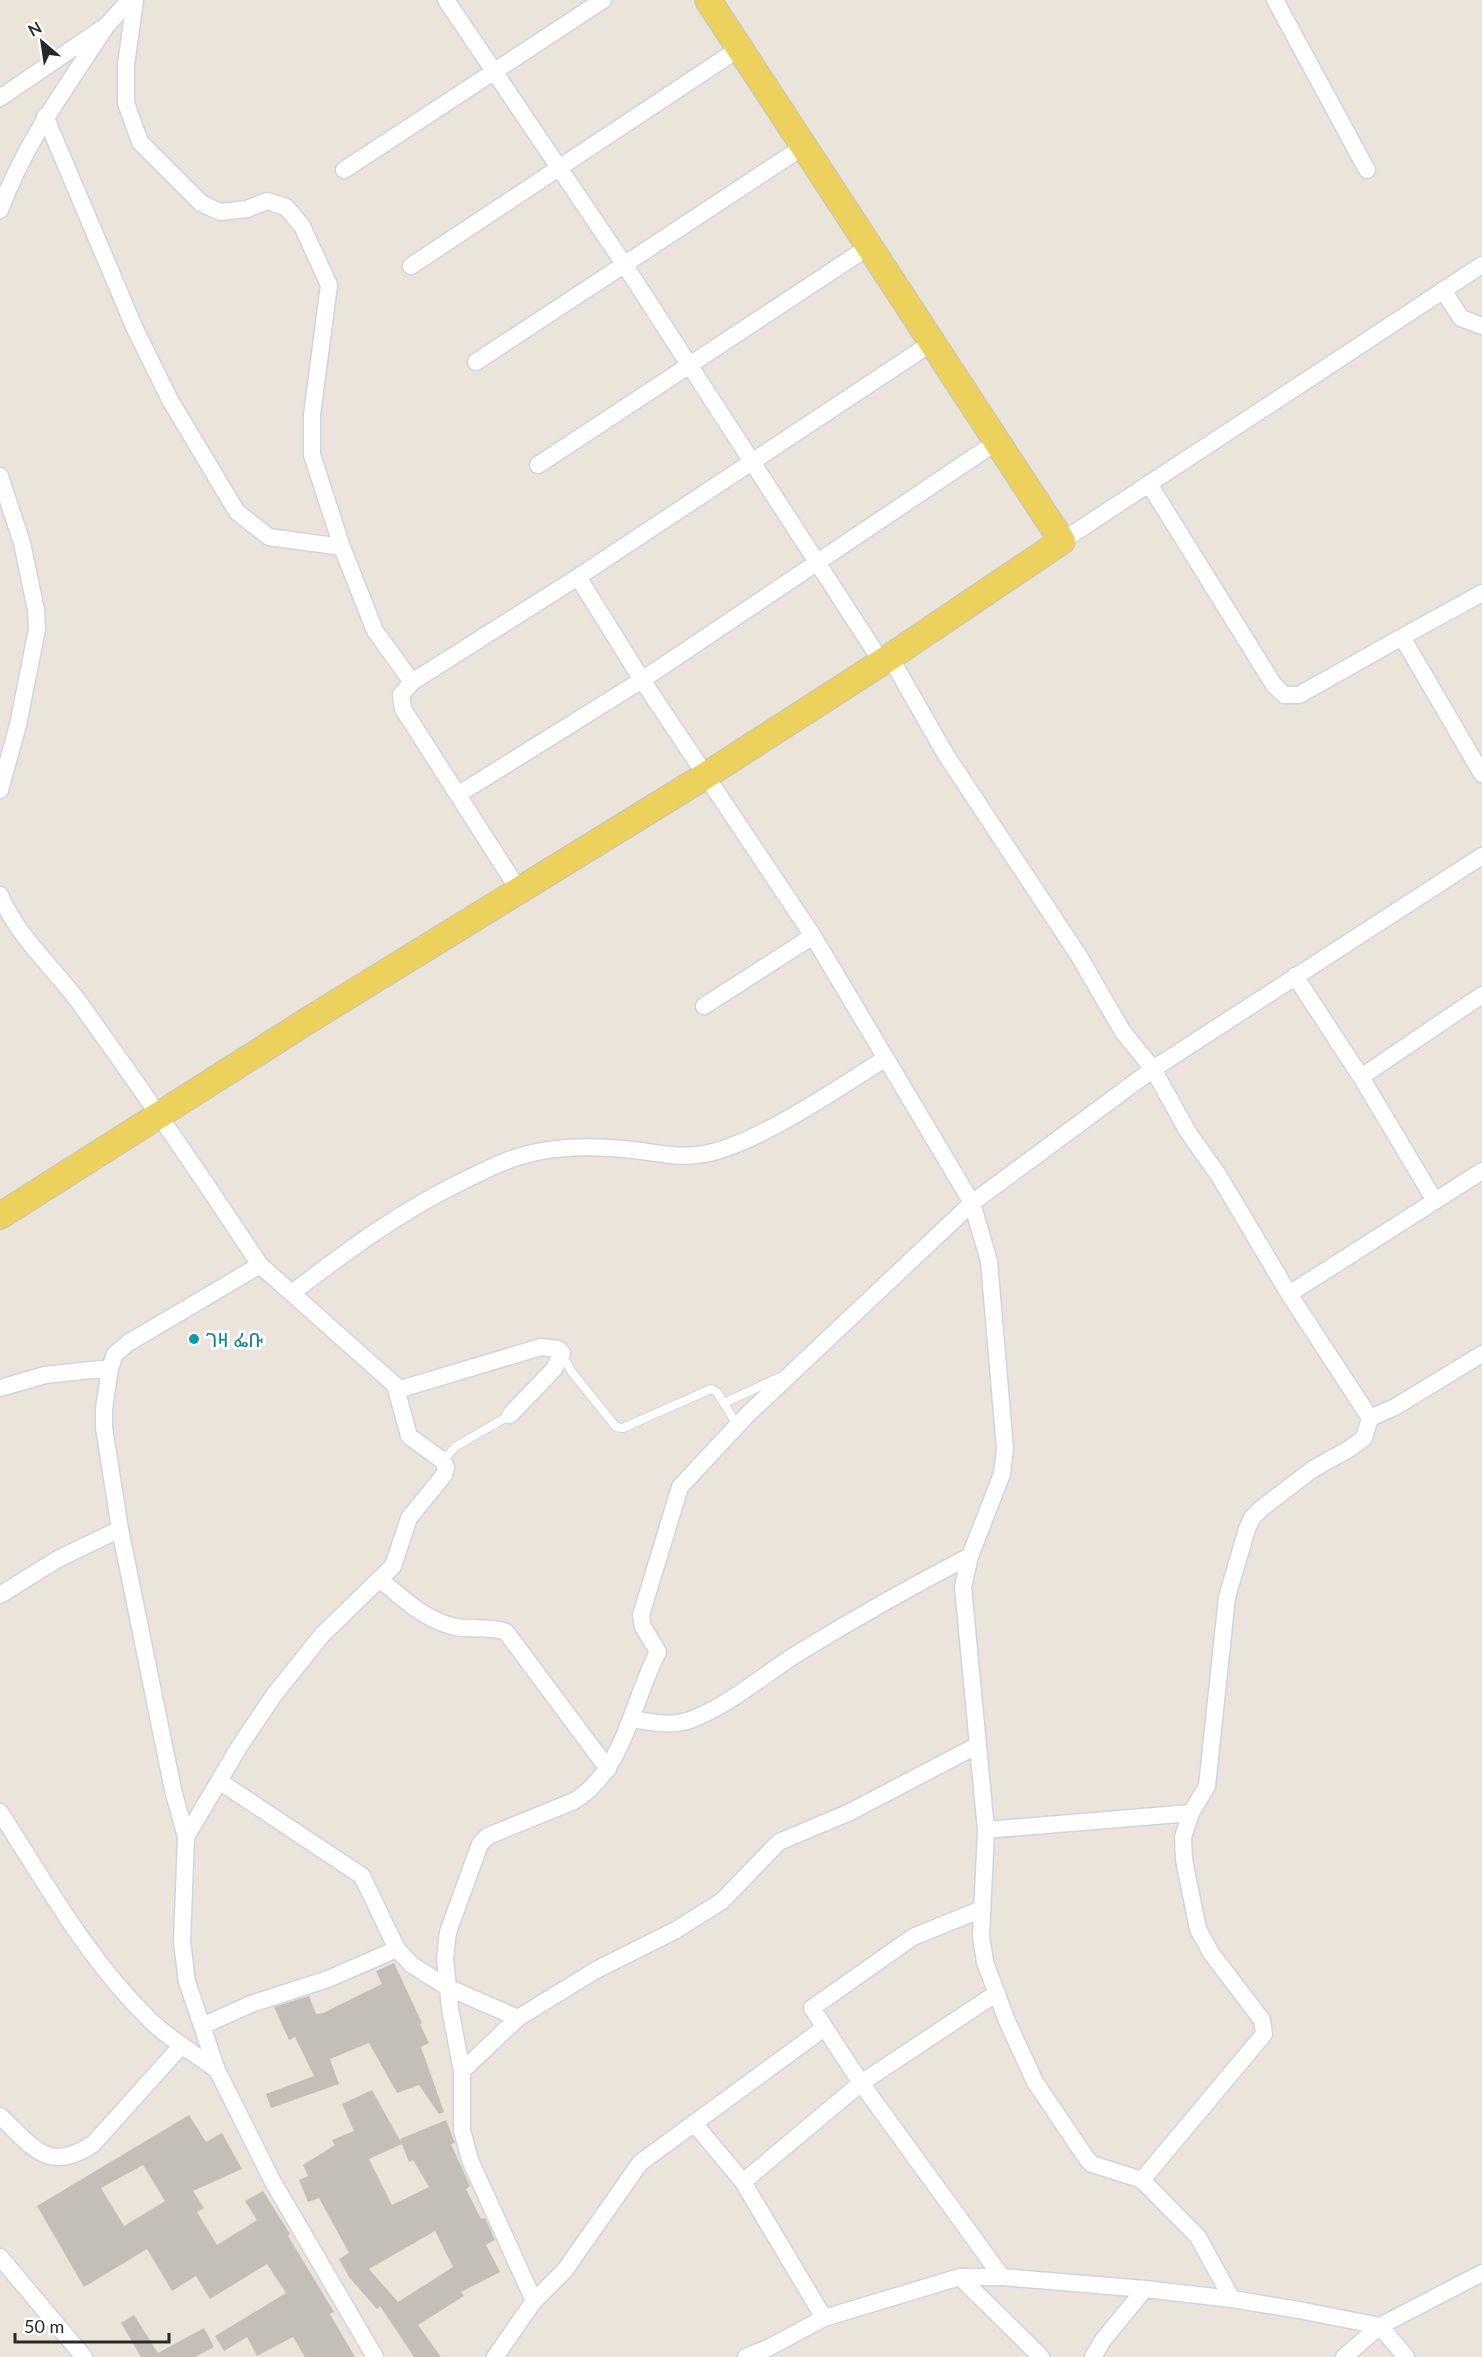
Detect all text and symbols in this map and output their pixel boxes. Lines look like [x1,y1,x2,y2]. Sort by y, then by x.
north arrow [12,12,72,72]
text: N [24,17,44,40]
place label: ገዛ ፌቡ [206,1327,263,1351]
marker: ገዛ ፌቡ [187,1332,201,1346]
scale bar [15,2306,170,2344]
text: 50 m [24,2315,64,2337]

